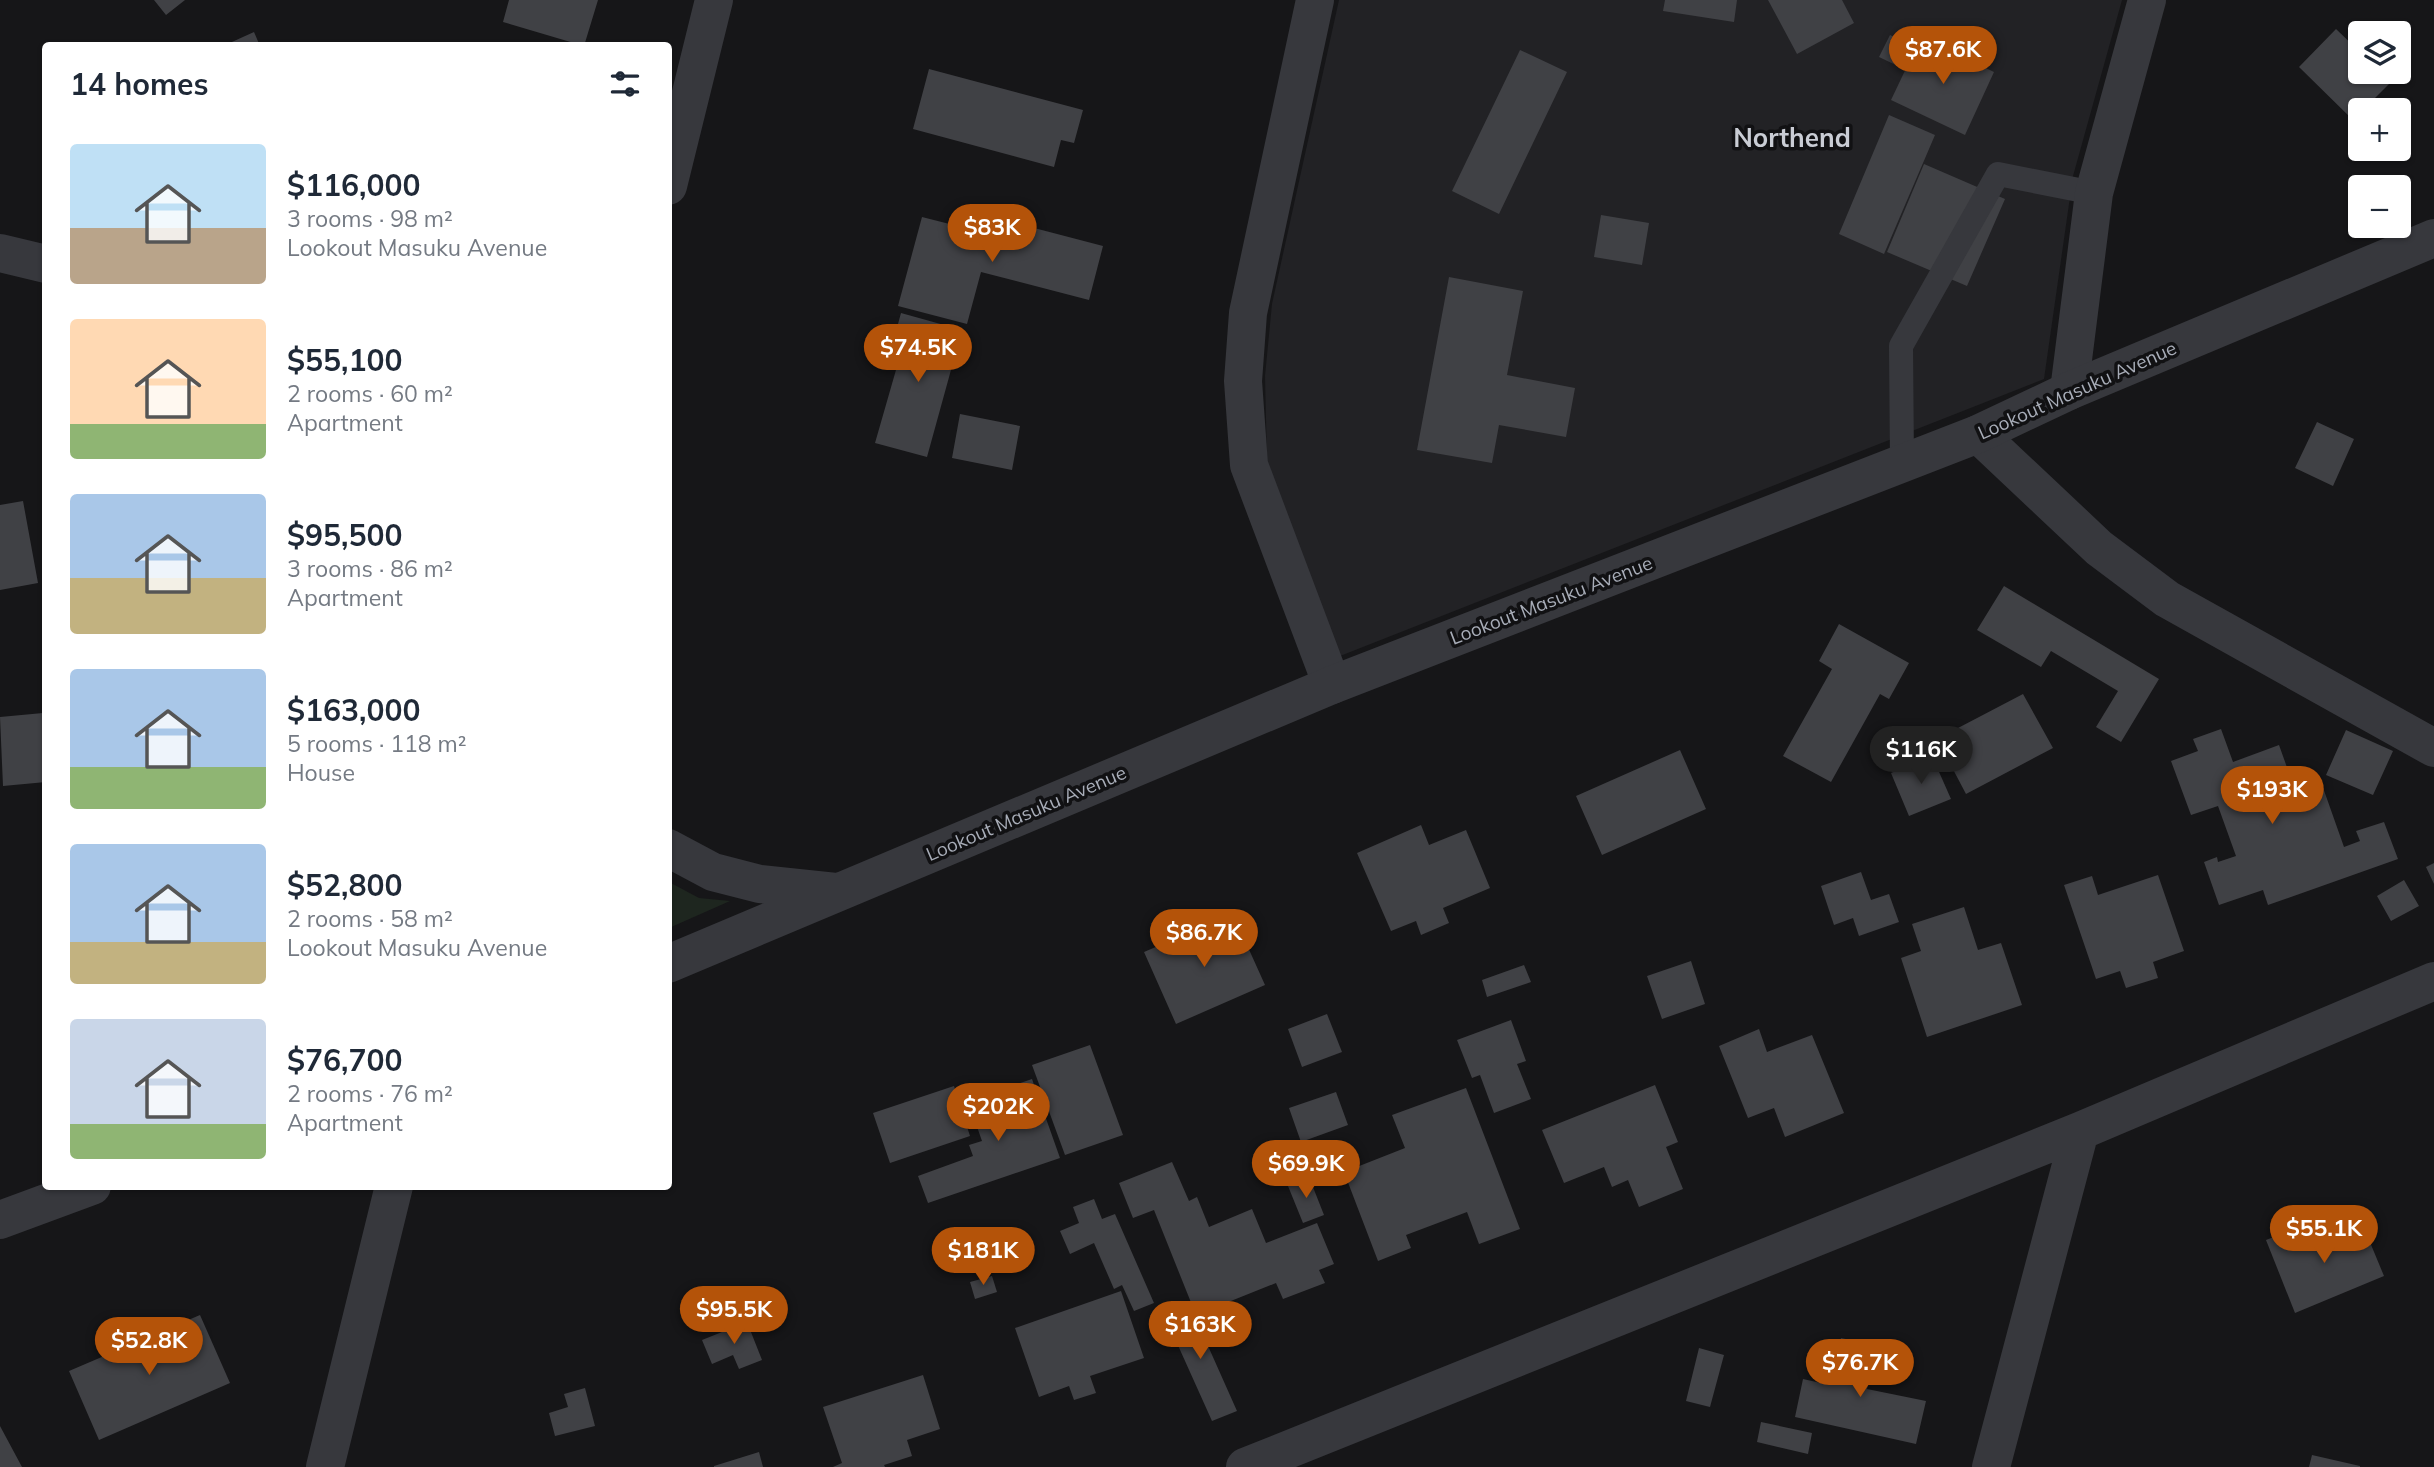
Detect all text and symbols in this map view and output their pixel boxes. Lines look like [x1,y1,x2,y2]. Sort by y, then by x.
map controls [2348,21,2411,238]
button: layers [2348,21,2411,84]
pin: $87.6K [1886,27,2000,86]
text: $87.6K [1905,34,1981,63]
text: 14 homes [70,65,209,103]
icon: filters [606,65,644,103]
button: + [2348,98,2411,161]
district label: Northend [1733,121,1851,154]
text: $116,000 [287,166,420,204]
icon: home [126,172,210,256]
button: − [2348,175,2411,238]
text: 3 rooms · 98 m² [287,204,453,233]
pin: $83K [951,204,1033,264]
text: $83K [964,212,1020,241]
text: Lookout Masuku Avenue [287,233,547,262]
pin: $74.5K [861,324,975,384]
text: $74.5K [880,332,956,361]
street label: Lookout Masuku Avenue [1974,335,2180,445]
text: $55,100 [287,341,402,379]
icon: home [126,347,210,431]
text: 2 rooms · 60 m² [287,379,453,408]
text: Apartment [287,408,403,437]
text: $95,500 [287,516,402,554]
icon: home [126,522,210,606]
street label: Lookout Masuku Avenue [1446,550,1656,650]
text: 3 rooms · 86 m² [287,554,453,583]
text: Apartment [287,583,403,612]
text: $163,000 [287,691,420,729]
icon: home [126,697,210,781]
pin: $116K [1872,726,1970,786]
text: 5 rooms · 118 m² [287,729,467,758]
text: $116K [1886,734,1956,763]
text: House [287,758,355,787]
street label: Lookout Masuku Avenue [922,760,1130,866]
pin: $193K [2223,766,2321,826]
text: $193K [2237,774,2307,803]
text: $52,800 [287,866,402,904]
icon: home [126,872,210,956]
text: 2 rooms · 58 m² [287,904,453,933]
pin: $86.7K [1147,909,1261,969]
text: $86.7K [1166,917,1242,946]
text: Lookout Masuku Avenue [287,933,547,962]
text: $76,700 [287,1041,402,1079]
icon: home [126,1047,210,1131]
text: 2 rooms · 76 m² [287,1079,453,1108]
pin: $202K [949,1084,1047,1143]
text: $202K [963,1091,1033,1120]
text: Apartment [287,1108,403,1137]
pin: $69.9K [1249,1140,1363,1200]
text: $69.9K [1268,1148,1344,1177]
pin: $55.1K [2267,1206,2381,1265]
text: $55.1K [2286,1213,2362,1242]
pin: $181K [934,1228,1032,1287]
text: $181K [948,1235,1018,1264]
pin: $95.5K [677,1286,791,1346]
text: $95.5K [696,1294,772,1323]
pin: $163K [1151,1302,1249,1361]
text: $163K [1165,1309,1235,1338]
pin: $52.8K [92,1318,206,1377]
text: $52.8K [111,1325,187,1354]
pin: $76.7K [1803,1340,1917,1399]
text: $76.7K [1822,1347,1898,1376]

